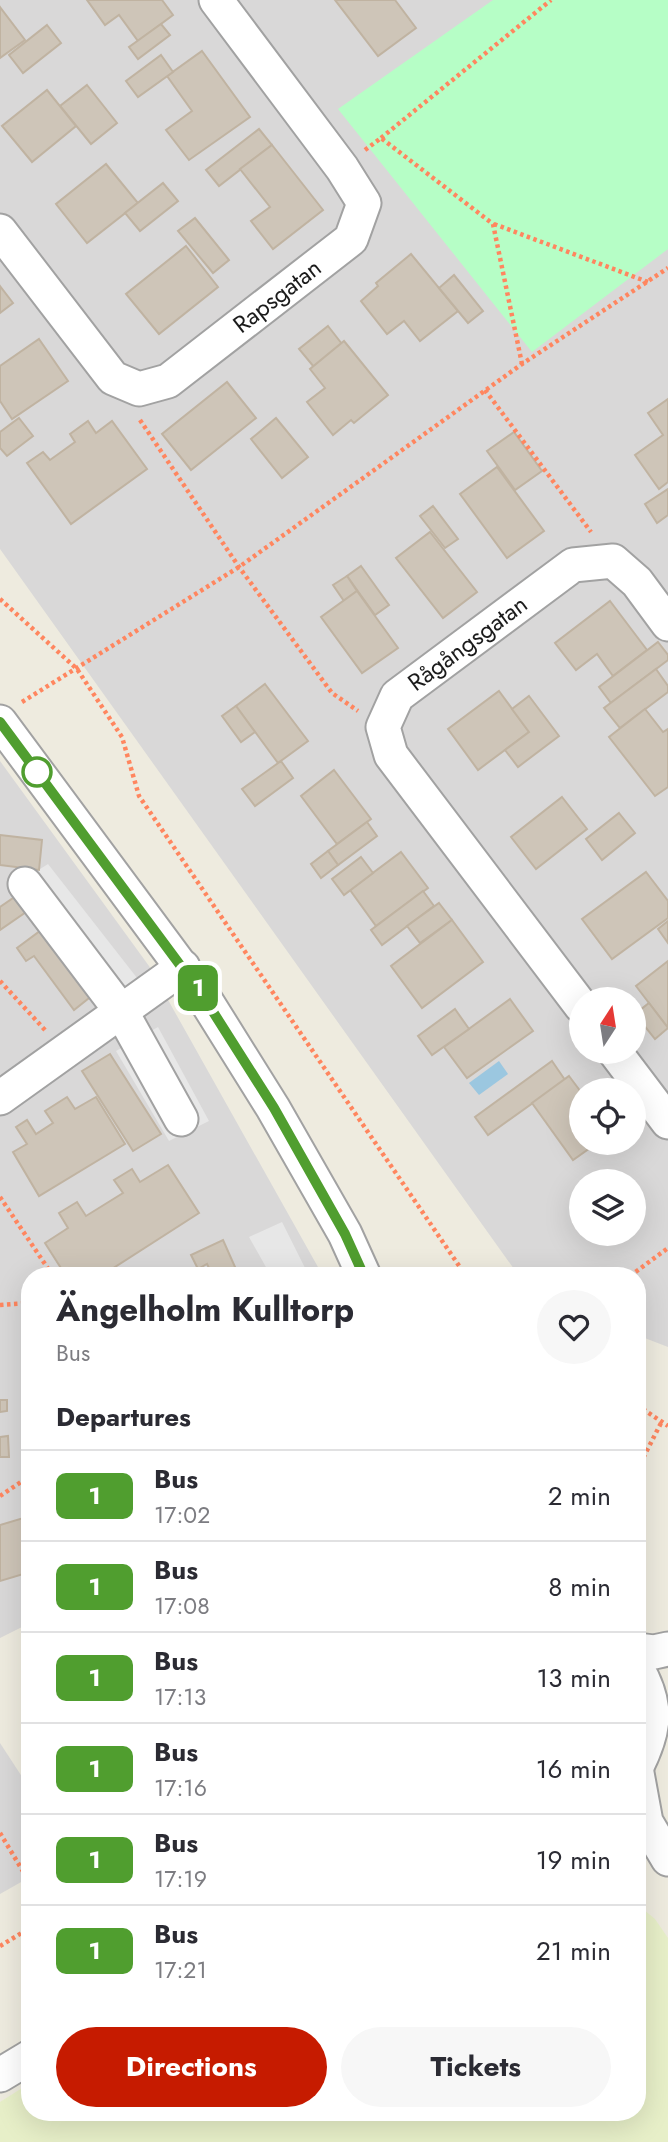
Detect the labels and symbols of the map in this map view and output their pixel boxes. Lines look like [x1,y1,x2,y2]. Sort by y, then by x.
street label: Rapsgatan [225,250,329,341]
street label: Rågångsgatan [400,587,535,699]
unlabelled marker [22,757,52,787]
line badge: 1 [175,965,221,1011]
north arrow [569,987,646,1064]

